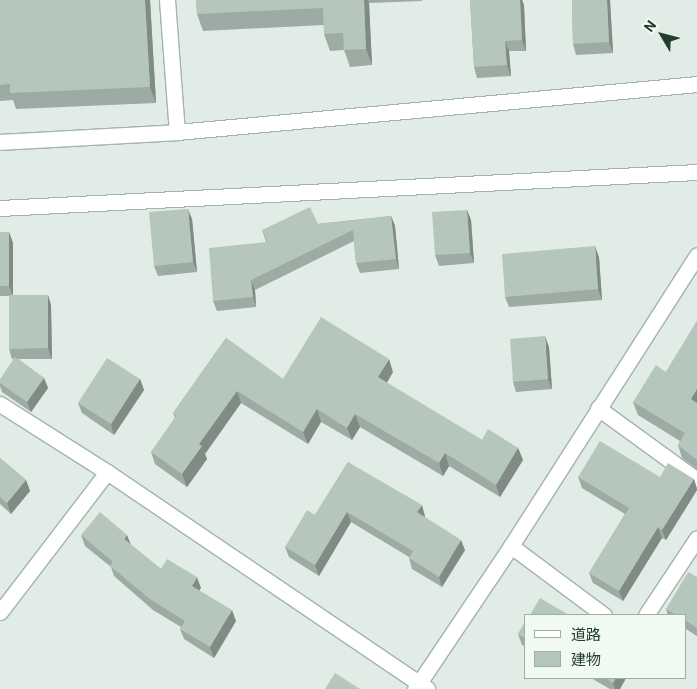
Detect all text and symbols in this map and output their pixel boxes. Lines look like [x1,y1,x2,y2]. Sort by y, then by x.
north arrow [637,10,687,60]
text: N [641,17,659,35]
legend [524,614,687,679]
text: 道路 [571,626,601,644]
text: 建物 [571,651,601,669]

